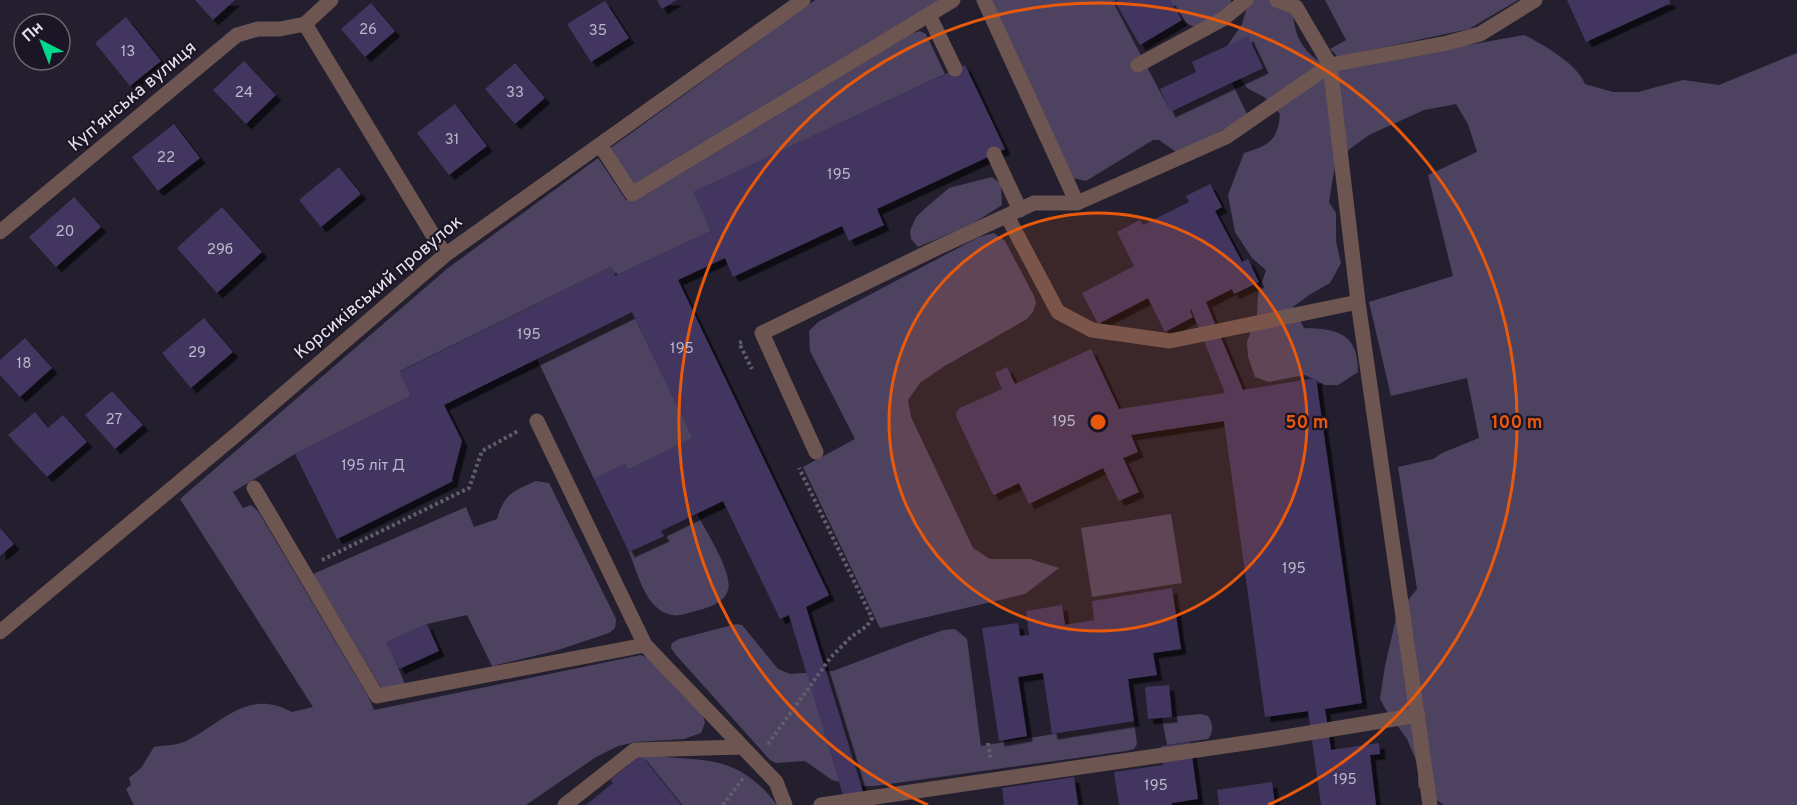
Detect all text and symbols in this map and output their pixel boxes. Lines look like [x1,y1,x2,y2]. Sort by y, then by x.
north arrow [12,12,72,72]
text: Пн [19,18,48,47]
house number: 26 [359,21,377,40]
house number: 35 [589,22,607,41]
street label: Куп’янська вулиця [64,37,202,157]
house number: 13 [121,43,135,62]
house number: 24 [235,84,253,103]
house number: 33 [506,84,524,103]
house number: 31 [445,131,459,150]
house number: 22 [157,149,175,168]
house number: 195 [827,166,851,185]
street label: Корсиківський провулок [290,211,468,365]
house number: 20 [56,223,74,242]
house number: 29б [207,241,233,260]
house number: 195 [517,326,541,345]
house number: 195 [670,340,694,359]
house number: 29 [188,344,206,363]
house number: 18 [17,355,31,374]
house number: 27 [106,411,123,430]
centre of rings [1088,412,1108,432]
text: 50 m [1285,412,1329,435]
text: 100 m [1491,412,1543,435]
house number: 195 [1052,413,1076,432]
house number: 195 літ Д [341,457,405,476]
house number: 195 [1282,560,1306,579]
house number: 195 [1333,771,1357,790]
house number: 195 [1144,777,1168,796]

